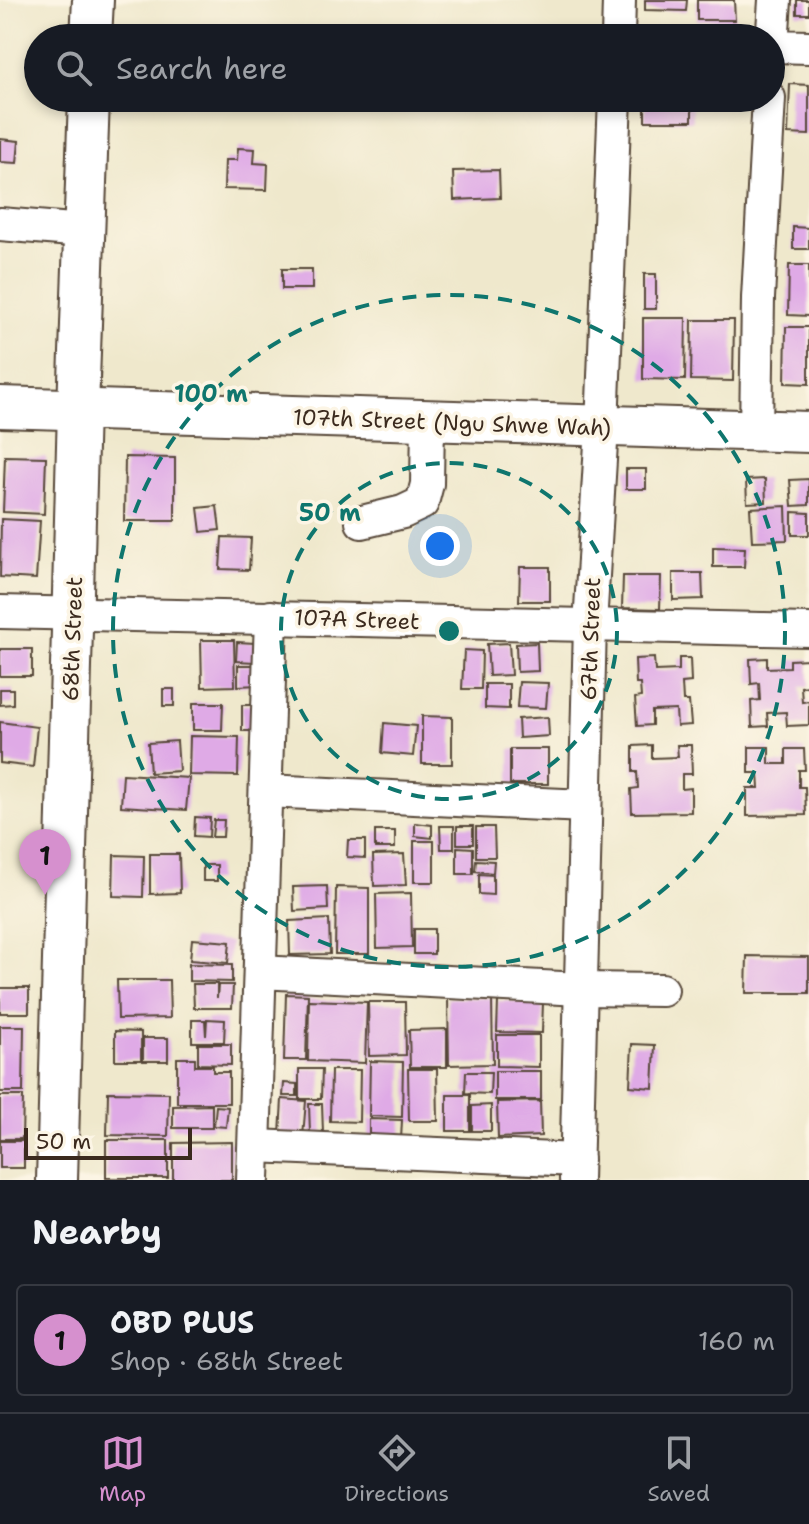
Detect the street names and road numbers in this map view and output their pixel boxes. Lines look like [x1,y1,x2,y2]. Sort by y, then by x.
street label: 107th Street (Ngu Shwe Wah) [292,402,612,443]
street label: 68th Street [56,576,89,702]
street label: 67th Street [574,577,607,701]
street label: 107A Street [294,603,420,636]

